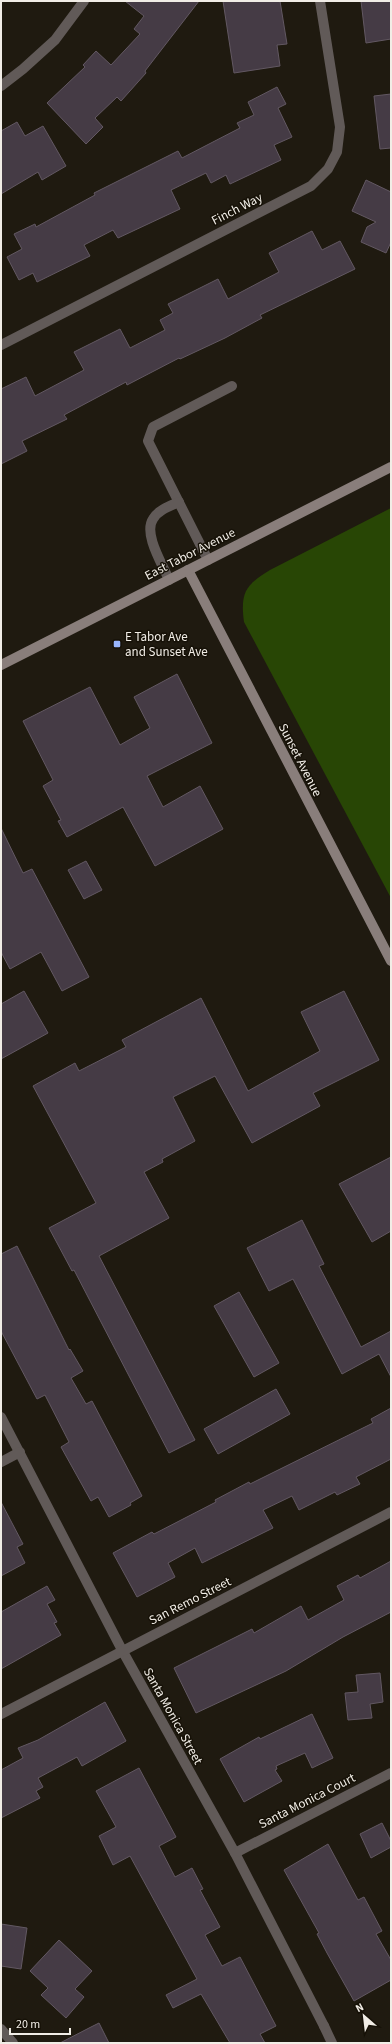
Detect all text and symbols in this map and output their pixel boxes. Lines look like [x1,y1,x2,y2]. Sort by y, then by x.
street label: Finch Way [208,189,266,229]
street label: East Tabor Avenue [142,523,238,585]
place label: E Tabor Ave and Sunset Ave [125,628,208,661]
marker: E Tabor Ave and Sunset Ave [112,639,122,649]
street label: Sunset Avenue [274,720,326,800]
street label: San Remo Street [146,1572,235,1629]
street label: Santa Monica Street [139,1664,207,1768]
street label: Santa Monica Court [256,1769,359,1833]
north arrow [344,1996,384,2036]
text: N [353,1999,366,2016]
scale bar [10,2010,70,2036]
text: 20 m [16,2016,40,2033]

